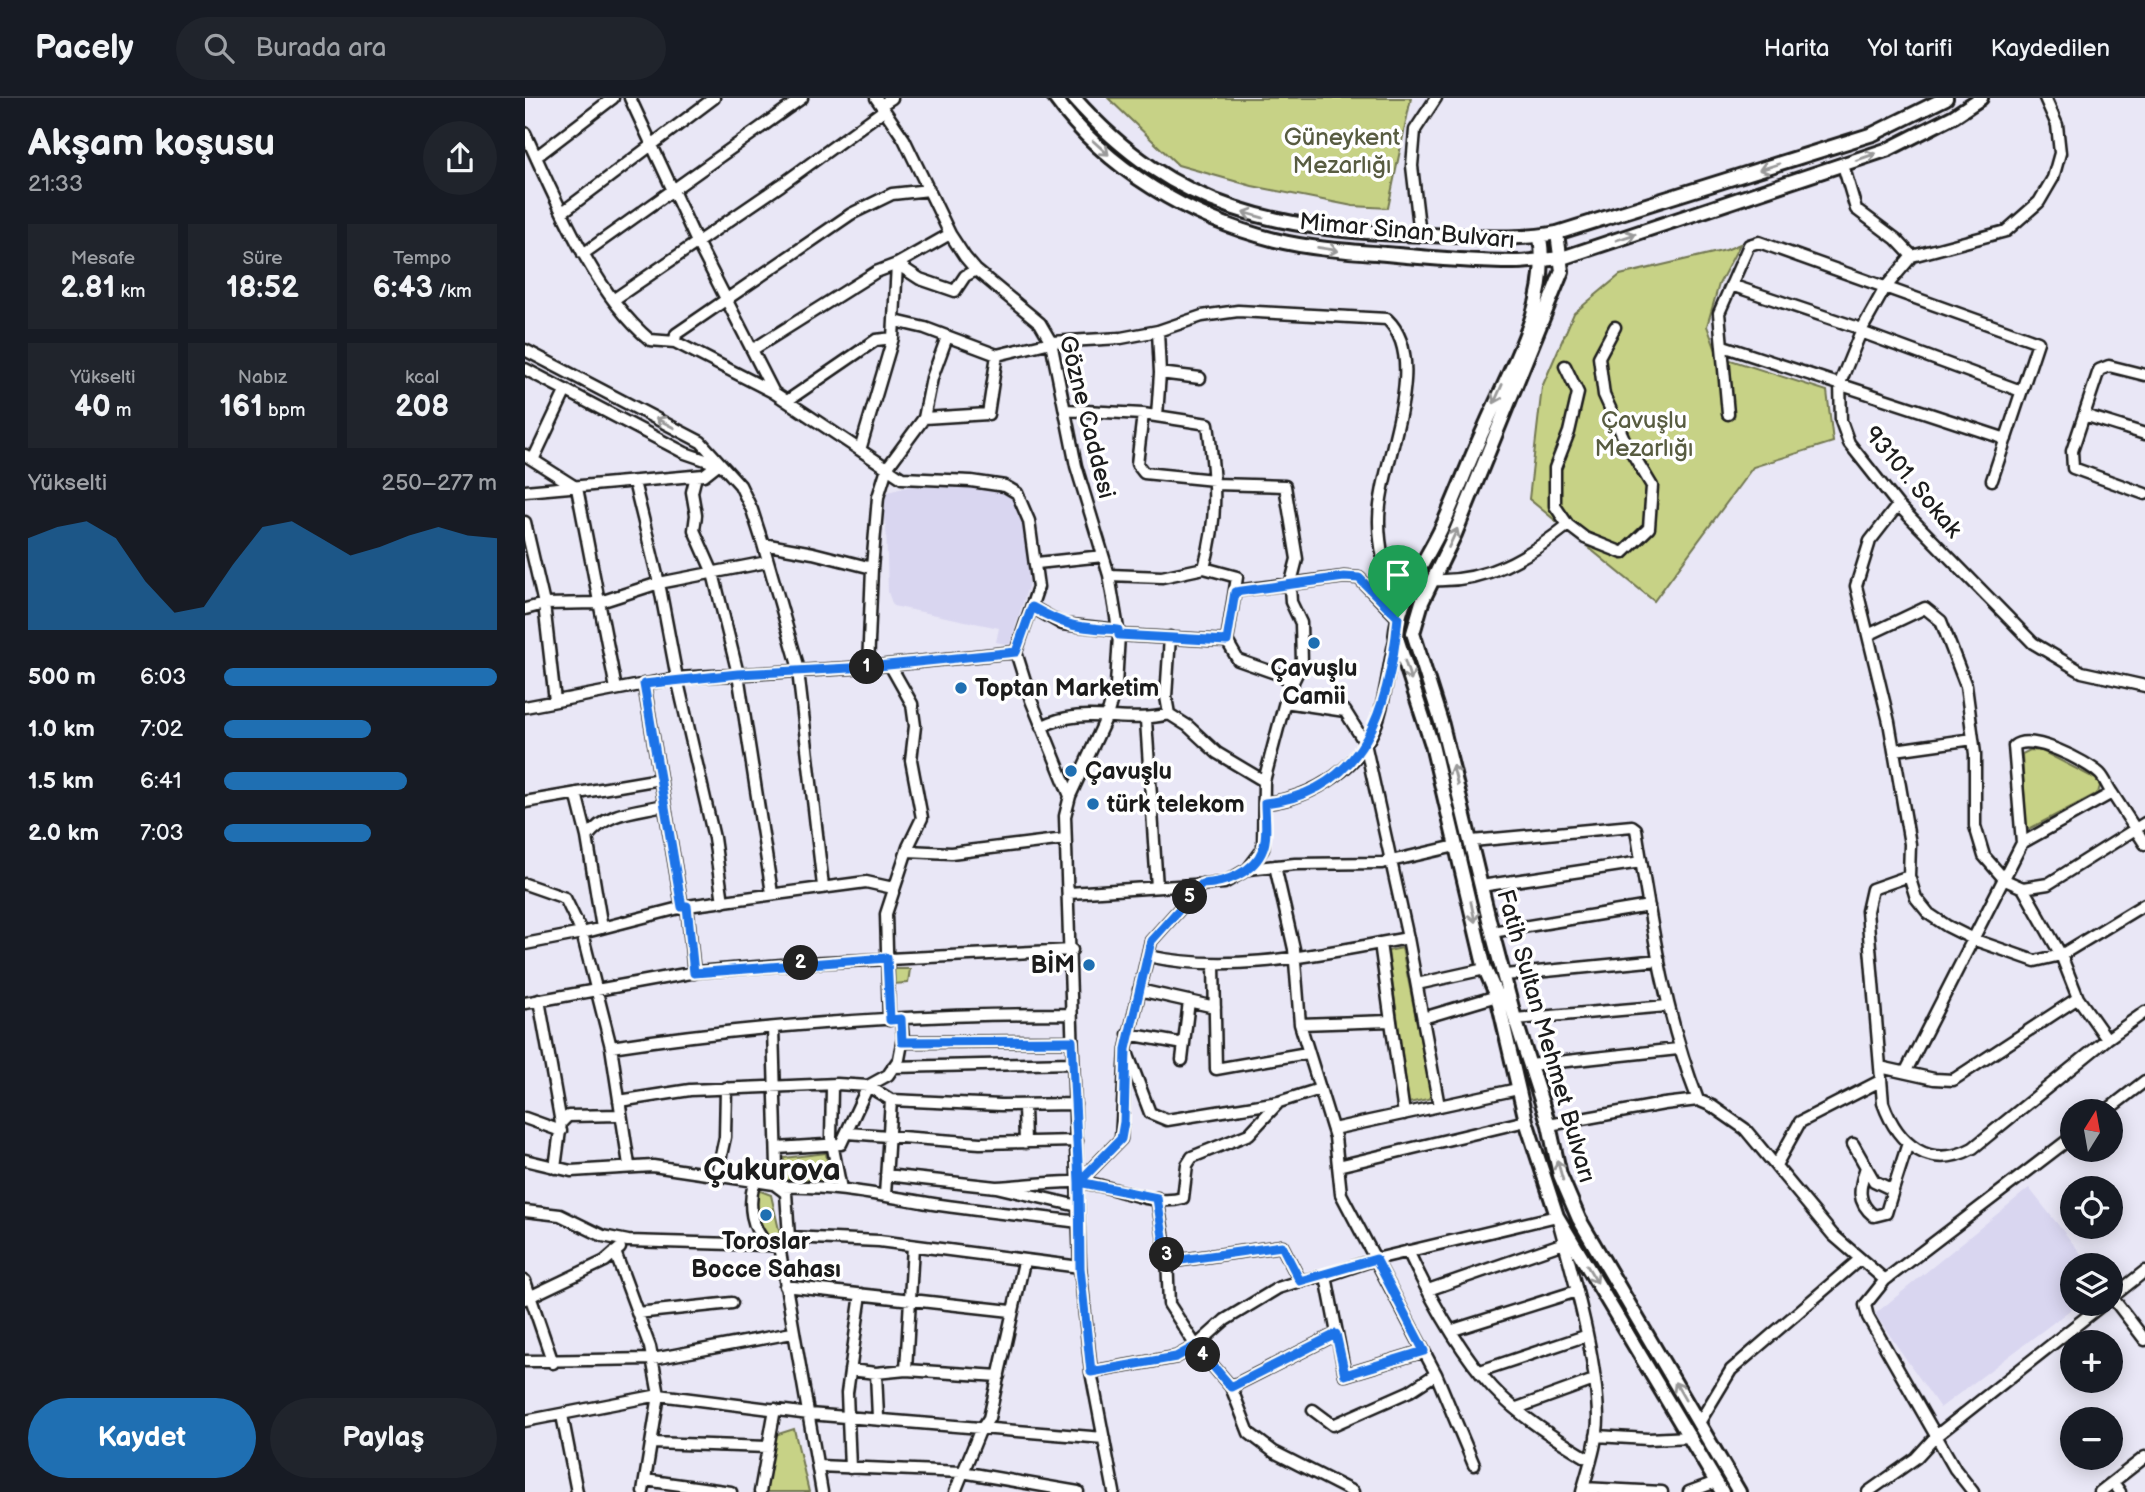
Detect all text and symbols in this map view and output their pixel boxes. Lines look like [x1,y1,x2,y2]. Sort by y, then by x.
search box [176,17,666,80]
text: Pacely [35,28,134,68]
icon: search [200,29,238,67]
text: Burada ara [256,33,386,64]
text: Harita [1764,34,1829,63]
text: Yol tarifi [1867,34,1953,63]
text: Kaydedilen [1991,34,2110,63]
text: Akşam koşusu [28,121,275,166]
button: share [423,121,497,195]
park label: Güneykent Mezarlığı [1284,123,1401,180]
one-way arrow [1092,140,1110,156]
one-way arrow [1854,150,1876,162]
one-way arrow [1758,161,1780,174]
text: 21:33 [28,170,83,198]
one-way arrow [1242,207,1264,220]
street label: Mimar Sinan Bulvarı [1298,207,1516,255]
one-way arrow [1615,229,1637,242]
one-way arrow [1316,242,1339,255]
text: Mesafe [71,247,135,270]
text: Süre [243,247,282,270]
text: Tempo [393,247,451,270]
text: 2.81 [60,270,115,306]
text: 18:52 [226,270,299,306]
text: 6:43 [373,270,433,306]
text: km [115,280,146,303]
text: /km [433,280,472,303]
street label: Gözne Caddesi [1053,332,1121,502]
text: Yükselti [70,366,136,389]
text: Nabız [238,366,287,389]
text: kcal [405,366,439,389]
one-way arrow [1491,383,1504,404]
text: 40 [74,389,111,425]
text: 161 [219,389,263,425]
text: 208 [395,389,449,425]
text: m [111,399,131,422]
text: bpm [263,399,306,422]
park label: Çavuşlu Mezarlığı [1595,406,1693,463]
one-way arrow [656,416,676,430]
street label: 93101. Sokak [1858,420,1968,544]
text: Yükselti [28,469,107,497]
text: 250–277 m [382,469,497,497]
one-way arrow [1447,527,1460,549]
pin [1368,545,1428,617]
icon: arrive [1379,556,1417,594]
marker: Çavuşlu Camii [1306,635,1322,651]
pin: 1 [849,650,885,684]
place label: Çavuşlu Camii [1271,654,1357,711]
text: 1 [863,655,871,678]
one-way arrow [1403,660,1415,682]
text: 500 m [28,663,96,691]
text: 6:03 [140,663,186,691]
place label: Toptan Marketim [975,674,1159,703]
marker: Toptan Marketim [953,680,969,696]
text: 1.0 km [28,715,95,743]
text: 7:02 [140,715,183,743]
place label: Çavuşlu [1085,757,1172,786]
marker: Çavuşlu [1063,763,1079,779]
one-way arrow [1448,764,1461,787]
text: 1.5 km [28,767,94,795]
text: 6:41 [140,767,182,795]
place label: türk telekom [1106,790,1245,819]
marker: türk telekom [1085,796,1101,812]
text: 2.0 km [28,819,99,847]
text: 7:03 [140,819,184,847]
pin: 5 [1173,880,1207,914]
text: 5 [1184,885,1195,908]
street label: Fatih Sultan Mehmet Bulvarı [1490,886,1602,1186]
one-way arrow [1467,900,1480,923]
pin: 2 [783,946,819,980]
place label: BİM [1030,949,1075,980]
text: 2 [795,951,806,974]
marker: BİM [1081,957,1097,973]
north arrow [2060,1099,2123,1162]
map controls [2060,1099,2123,1470]
district label: Çukurova [703,1151,841,1190]
one-way arrow [1552,1159,1565,1181]
button: locate [2060,1176,2123,1239]
marker: Toroslar Bocce Sahası [758,1207,774,1223]
place label: Toroslar Bocce Sahası [691,1227,841,1284]
pin: 3 [1149,1238,1185,1272]
text: 3 [1161,1243,1172,1266]
button: layers [2060,1253,2123,1316]
one-way arrow [1585,1264,1599,1284]
button: + [2060,1330,2123,1393]
pin: 4 [1185,1338,1221,1372]
text: 4 [1197,1343,1208,1366]
one-way arrow [1673,1381,1687,1401]
button: Kaydet [28,1398,256,1478]
button: Paylaş [270,1398,497,1478]
button: − [2060,1407,2123,1470]

